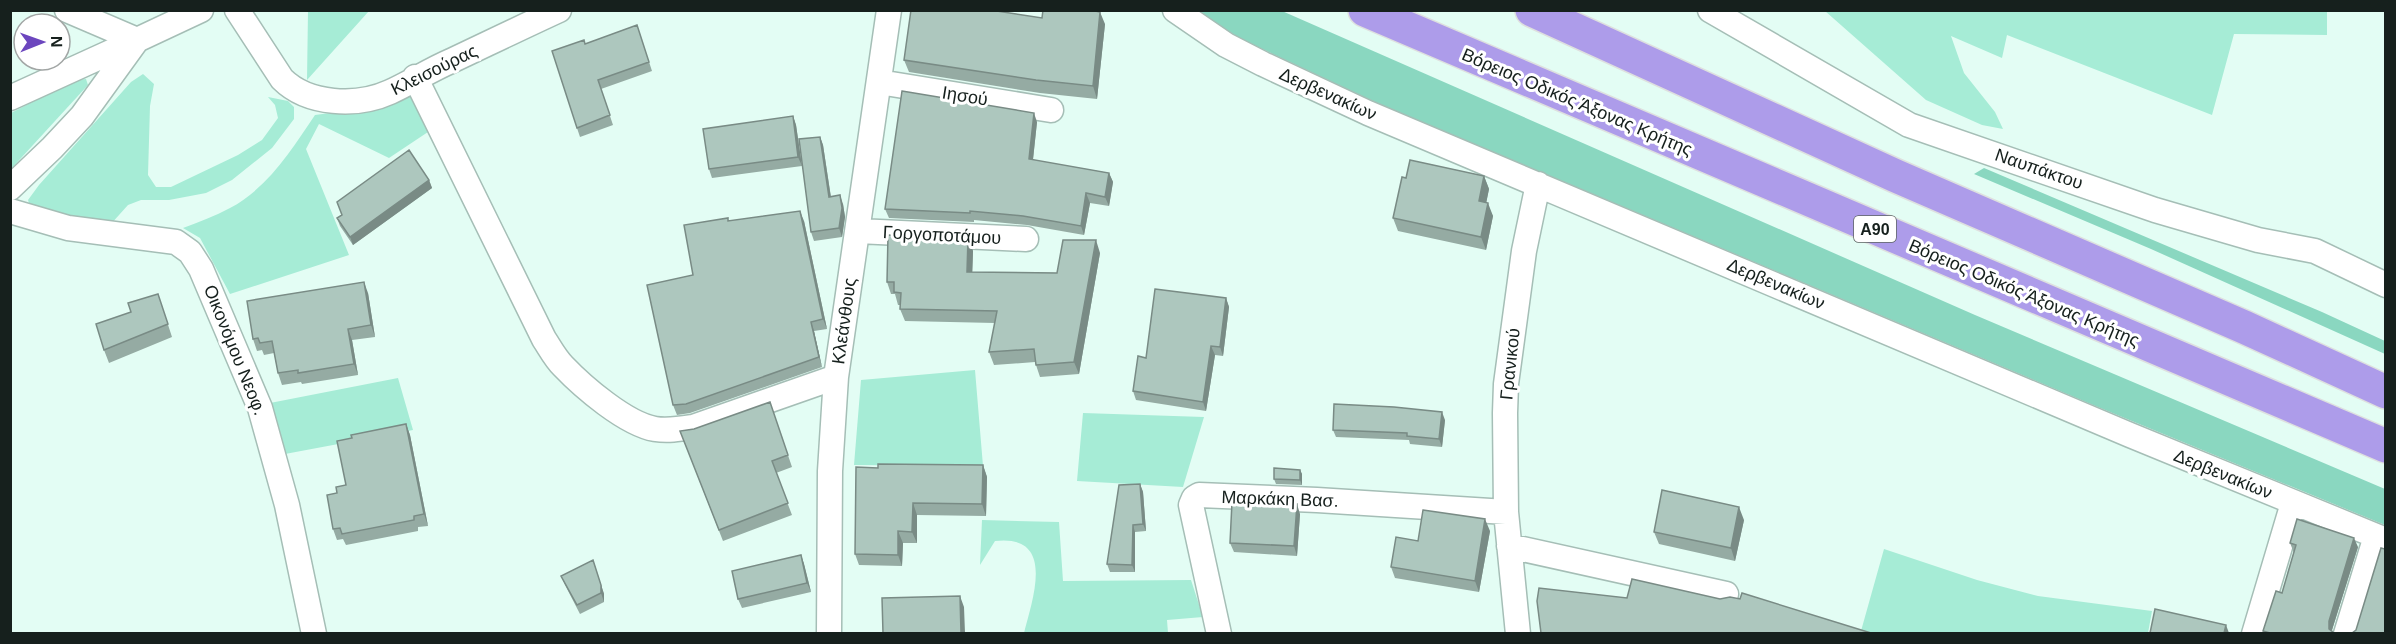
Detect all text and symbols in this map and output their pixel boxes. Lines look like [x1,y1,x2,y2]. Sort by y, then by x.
north arrow [12,12,72,72]
text: N [48,36,65,48]
street label: Κλεισούρας [388,40,481,99]
street label: Βόρειος Οδικός Άξονας Κρήτης [1459,44,1695,160]
street label: Δερβενακίων [1276,64,1380,124]
street label: Ιησού [941,83,989,109]
street label: Ναυπάκτου [1992,145,2086,193]
road number: Α90 [1854,216,1896,242]
street label: Γοργοποτάμου [882,222,1002,248]
street label: Βόρειος Οδικός Άξονας Κρήτης [1906,235,2142,351]
street label: Δερβενακίων [1724,254,1828,314]
street label: Κλεάνθους [828,276,860,365]
street label: Οικονόμου Νεοφ. [200,282,270,418]
street label: Γρανικού [1496,327,1524,401]
street label: Δερβενακίων [2171,445,2275,503]
street label: Μαρκάκη Βασ. [1221,487,1339,511]

